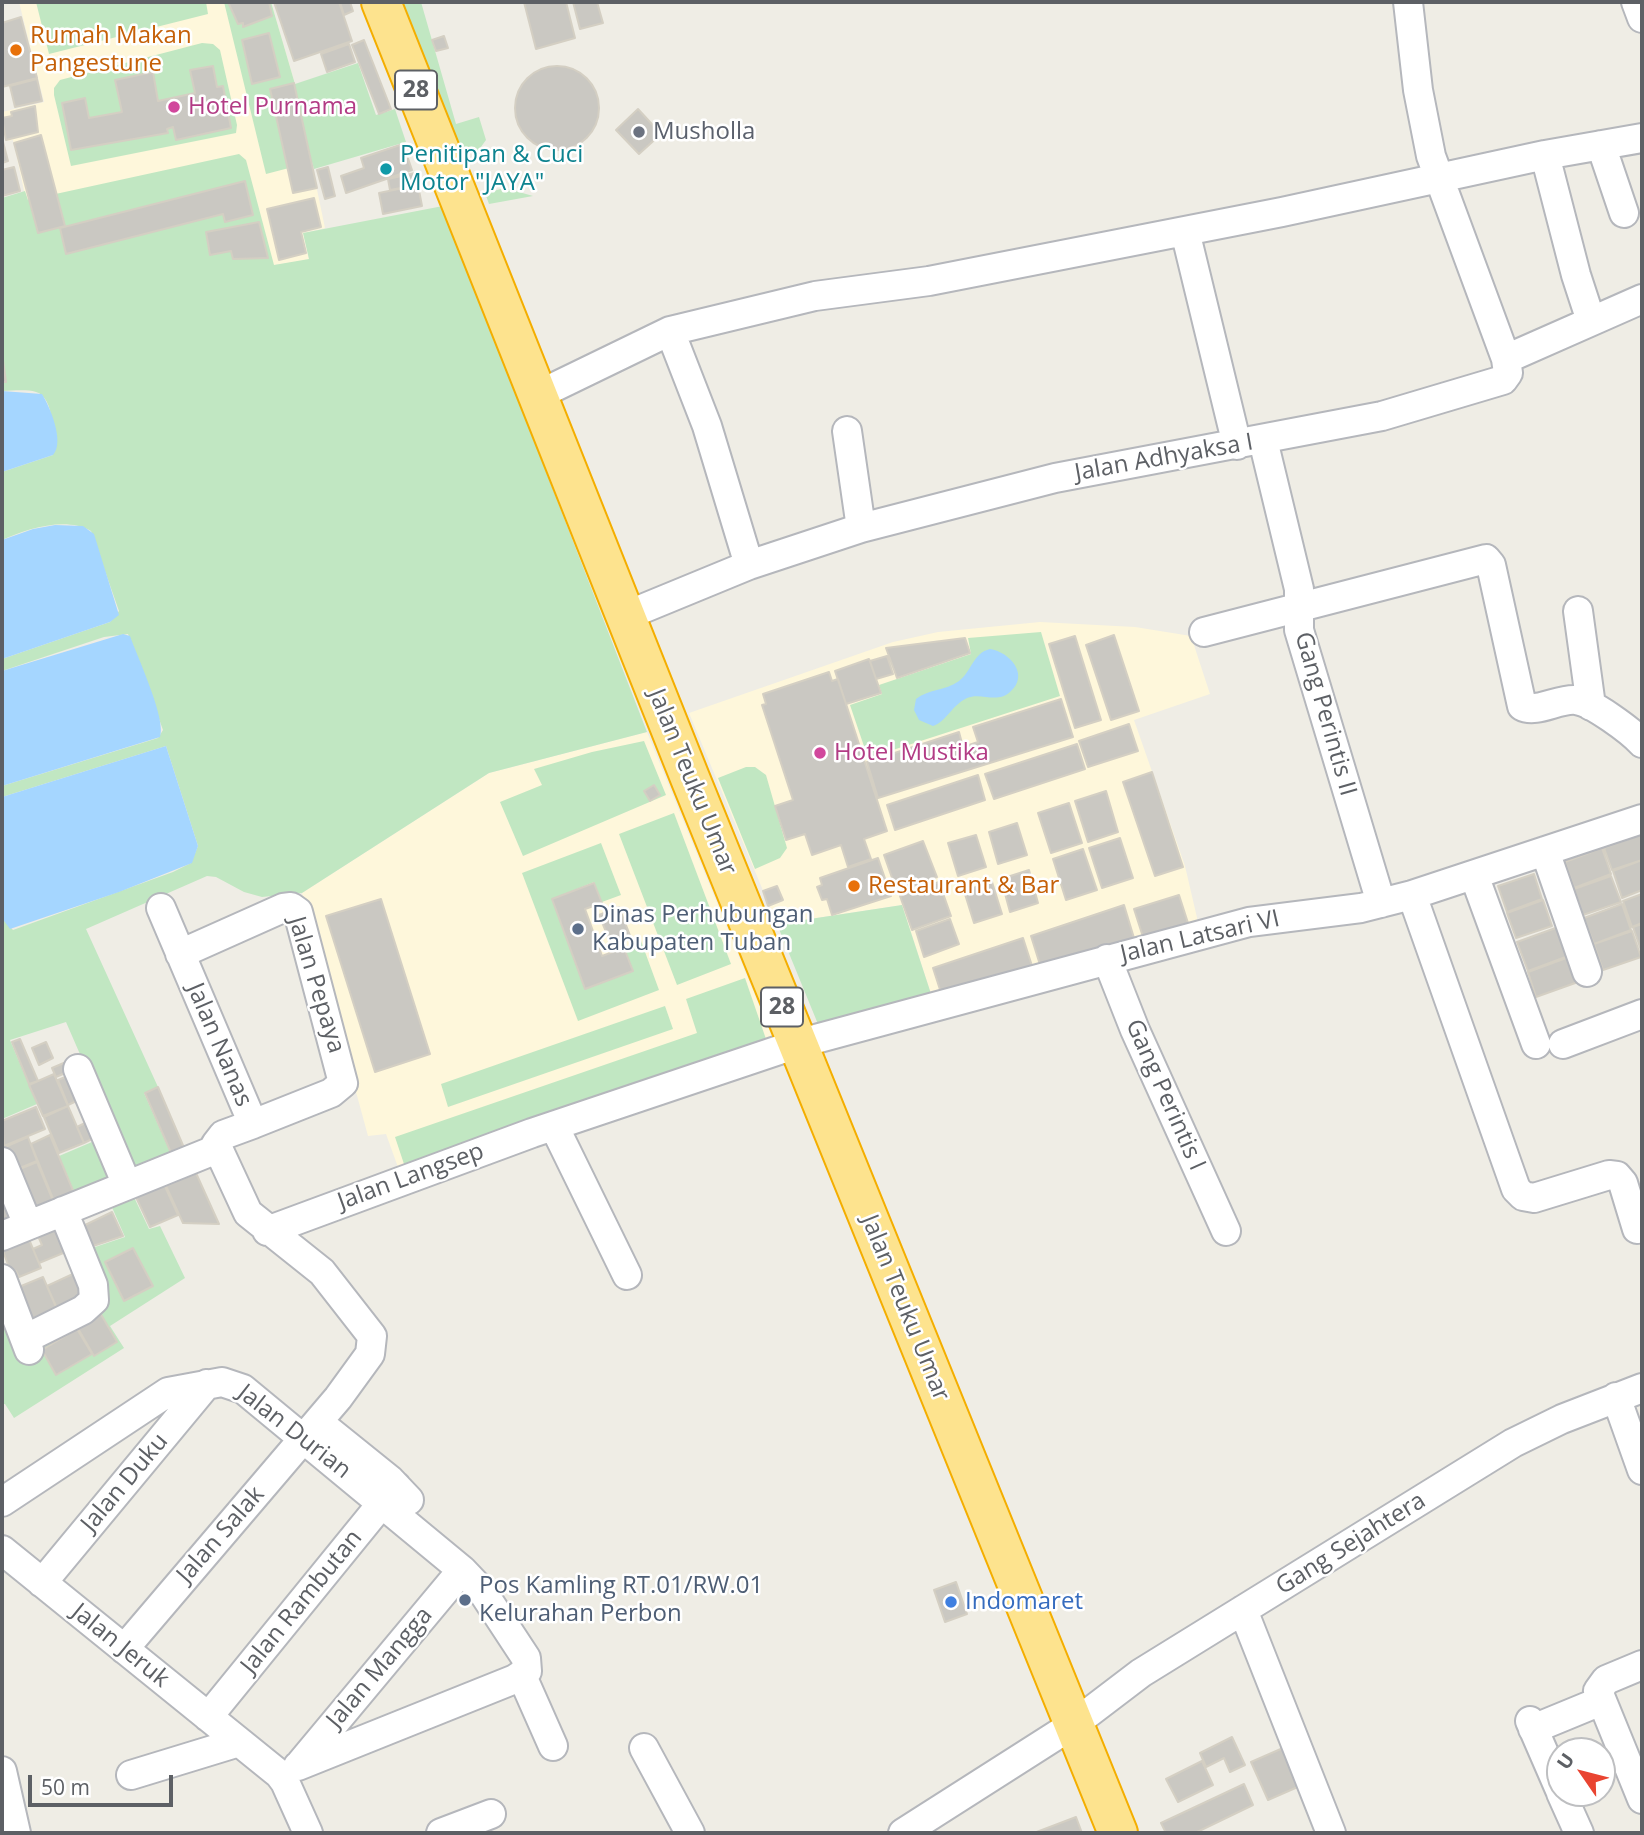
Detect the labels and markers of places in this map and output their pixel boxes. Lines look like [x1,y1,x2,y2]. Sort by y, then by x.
place label: Rumah Makan Pangestune [30,22,192,78]
marker: Rumah Makan Pangestune [8,42,24,58]
place label: Hotel Purnama [188,93,357,121]
marker: Hotel Purnama [166,99,182,115]
place label: Musholla [653,118,755,146]
marker: Musholla [631,124,647,140]
place label: Penitipan & Cuci Motor "JAYA" [400,141,583,197]
marker: Penitipan & Cuci Motor "JAYA" [378,161,394,177]
place label: Hotel Mustika [834,739,989,767]
marker: Hotel Mustika [812,745,828,761]
place label: Restaurant & Bar [868,872,1059,900]
marker: Restaurant & Bar [846,878,862,894]
place label: Dinas Perhubungan Kabupaten Tuban [592,901,814,957]
marker: Dinas Perhubungan Kabupaten Tuban [570,921,586,937]
place label: Pos Kamling RT.01/RW.01 Kelurahan Perbon [479,1572,763,1628]
place label: Indomaret [965,1588,1083,1616]
marker: Pos Kamling RT.01/RW.01 Kelurahan Perbon [457,1592,473,1608]
marker: Indomaret [943,1594,959,1610]

